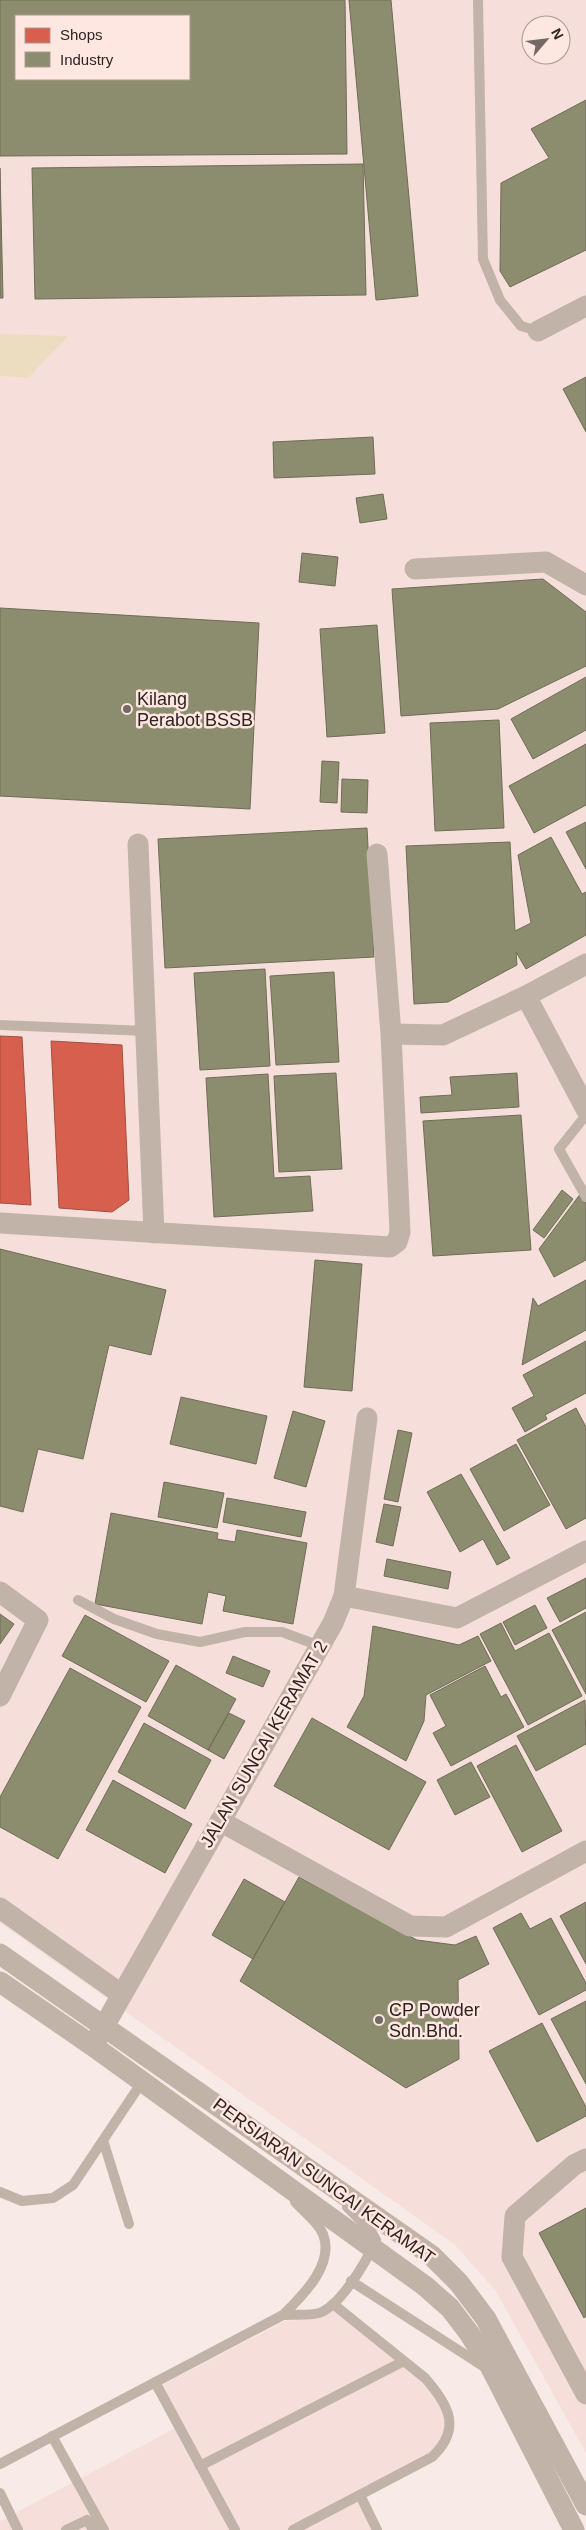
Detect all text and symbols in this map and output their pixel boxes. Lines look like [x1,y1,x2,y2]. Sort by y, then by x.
legend [15,15,190,80]
north arrow [521,15,571,65]
text: Shops [60,26,103,43]
text: N [548,26,567,42]
text: Industry [60,51,114,68]
place label: Kilang Perabot BSSB [137,689,253,730]
marker: Kilang Perabot BSSB [121,703,133,715]
street label: JALAN SUNGAI KERAMAT 2 [196,1637,332,1851]
place label: CP Powder Sdn.Bhd. [389,2000,480,2041]
marker: CP Powder Sdn.Bhd. [373,2014,385,2026]
street label: PERSIARAN SUNGAI KERAMAT [209,2094,439,2268]

